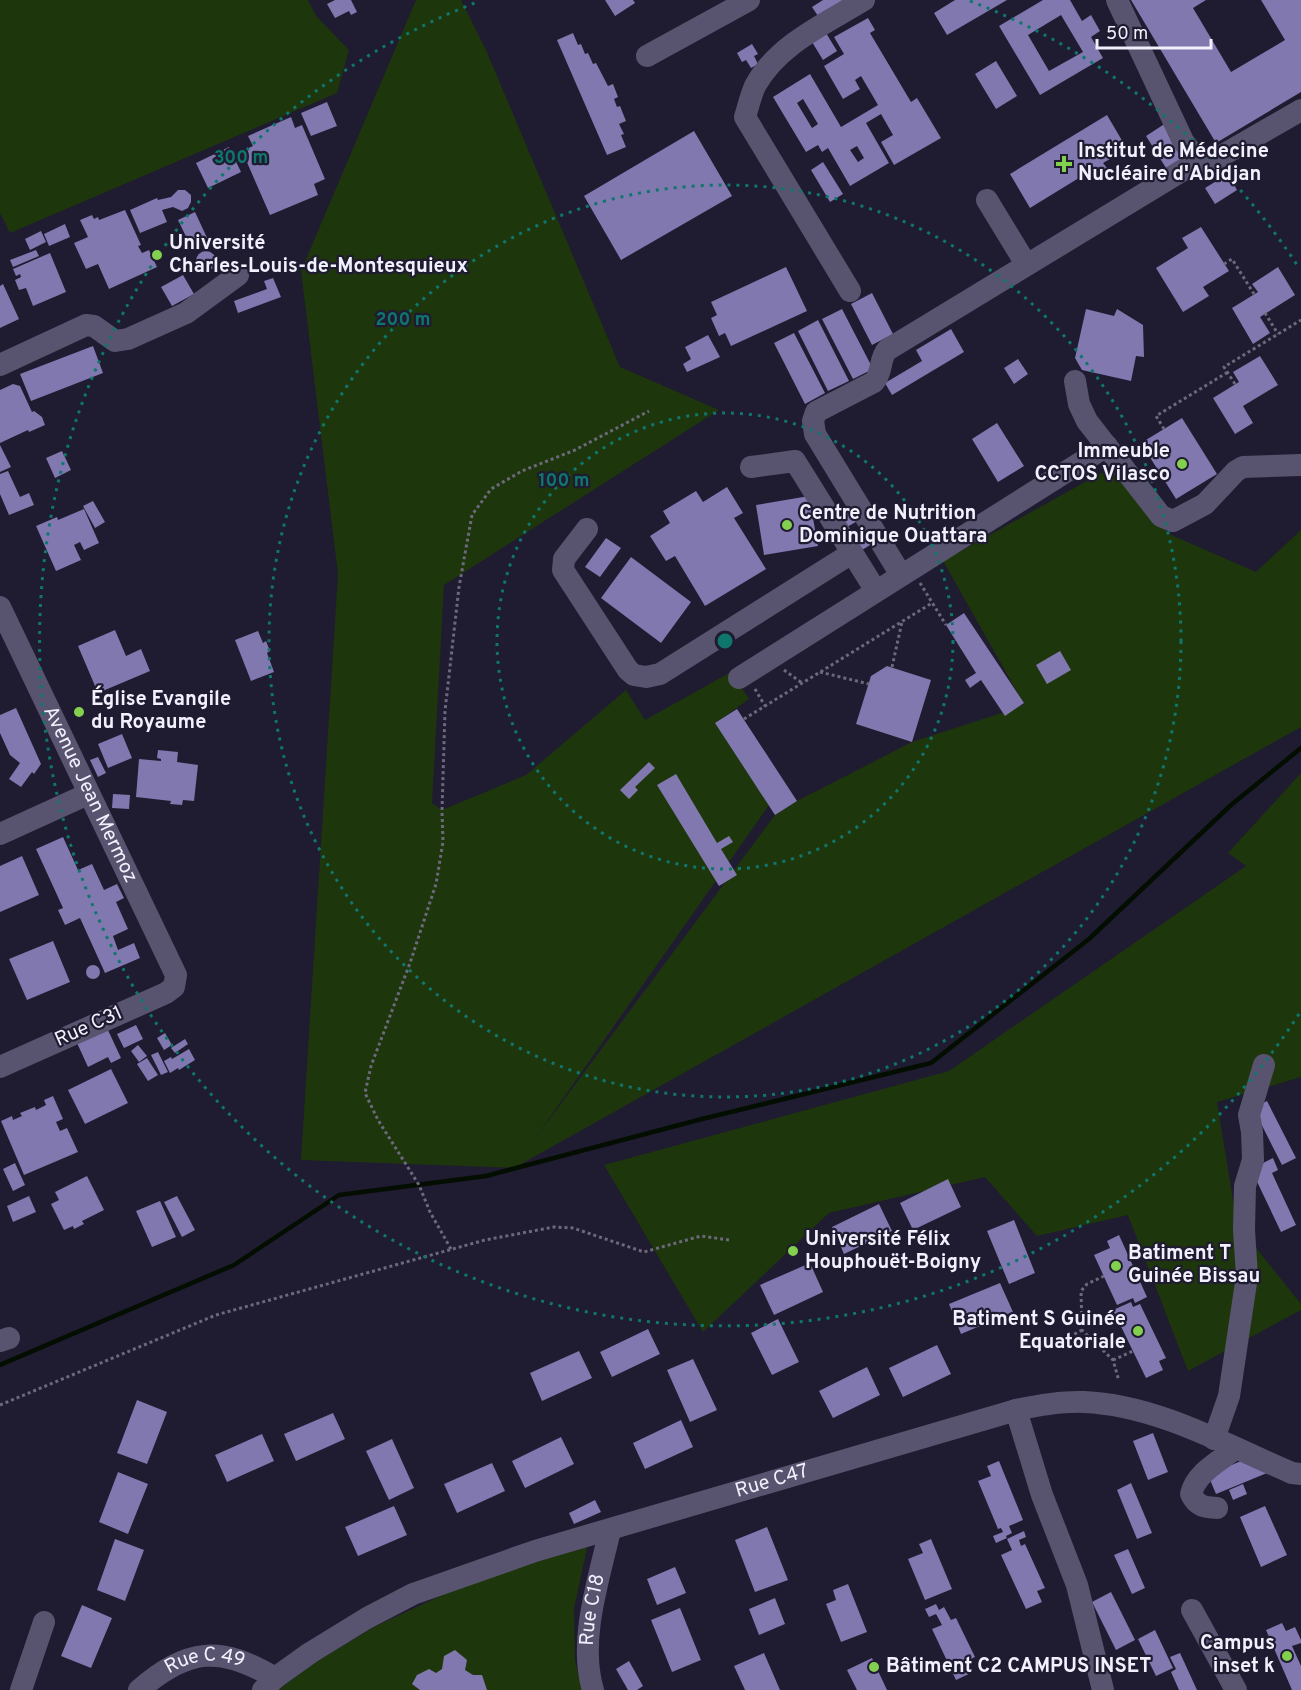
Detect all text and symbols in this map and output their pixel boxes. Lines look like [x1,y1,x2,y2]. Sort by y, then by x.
scale bar [1097,12,1211,50]
text: 50 m [1106,23,1148,46]
place label: Institut de Médecine Nucléaire d'Abidjan [1078,139,1269,188]
text: 300 m [214,147,268,170]
marker: Institut de Médecine Nucléaire d'Abidjan [1055,155,1073,173]
place label: Université Charles-Louis-de-Montesquieux [169,231,468,280]
marker: Université Charles-Louis-de-Montesquieux [150,248,164,262]
text: 200 m [375,309,431,332]
place label: Immeuble CCTOS Vilasco [1034,439,1170,488]
marker: Immeuble CCTOS Vilasco [1175,457,1189,471]
text: 100 m [538,470,590,493]
place label: Centre de Nutrition Dominique Ouattara [799,501,987,550]
marker: Centre de Nutrition Dominique Ouattara [780,518,794,532]
centre of rings [715,631,735,651]
place label: Église Evangile du Royaume [91,685,231,736]
street label: Avenue Jean Mermoz [36,702,143,887]
marker: Église Evangile du Royaume [72,705,86,719]
street label: Rue C31 [51,1000,127,1054]
place label: Université Félix Houphouët-Boigny [805,1227,981,1276]
place label: Batiment T Guinée Bissau [1128,1241,1260,1290]
marker: Université Félix Houphouët-Boigny [786,1244,800,1258]
marker: Batiment T Guinée Bissau [1109,1259,1123,1273]
place label: Batiment S Guinée Equatoriale [952,1307,1126,1356]
marker: Batiment S Guinée Equatoriale [1131,1324,1145,1338]
street label: Rue C47 [732,1458,812,1505]
street label: Rue C18 [575,1571,612,1646]
place label: Campus inset k [1200,1631,1275,1680]
street label: Rue C 49 [160,1642,248,1681]
marker: Campus inset k [1280,1649,1294,1663]
place label: Bâtiment C2 CAMPUS INSET [886,1654,1151,1680]
marker: Bâtiment C2 CAMPUS INSET [867,1660,881,1674]

